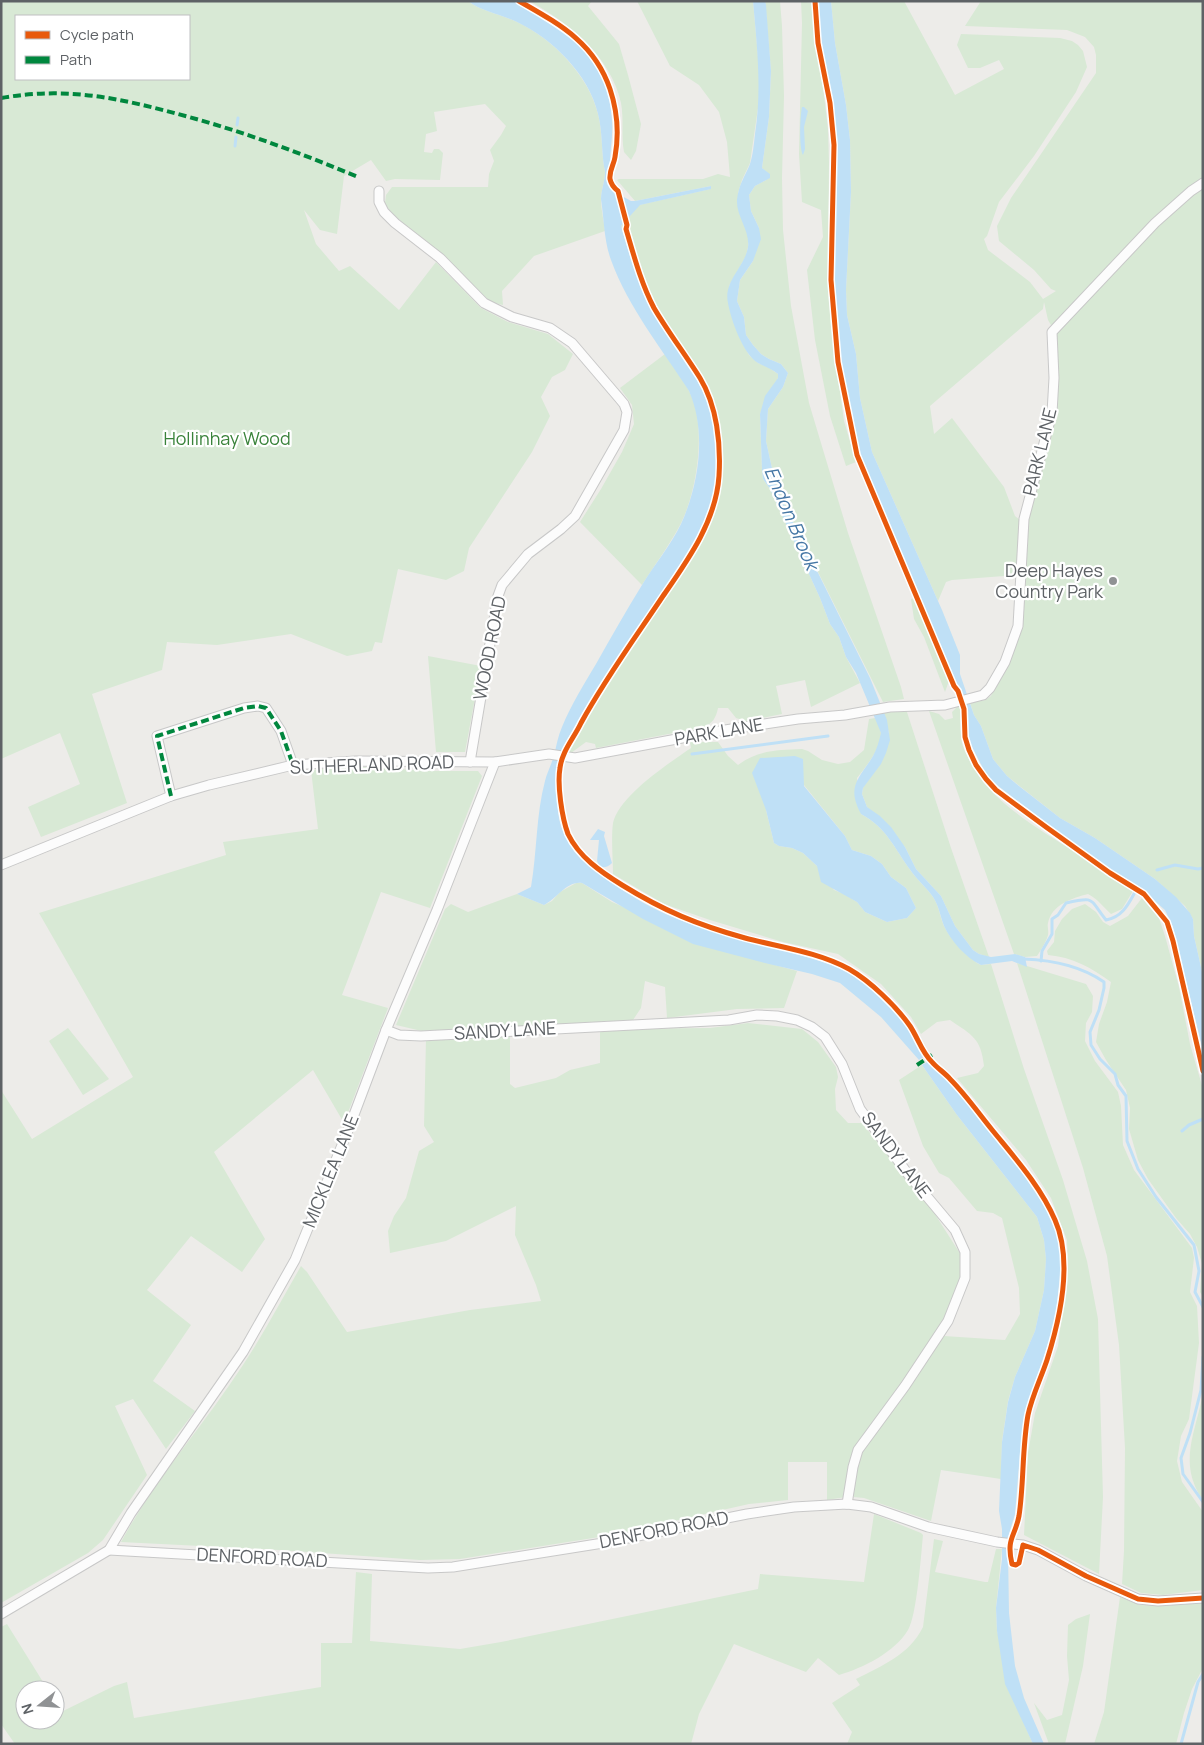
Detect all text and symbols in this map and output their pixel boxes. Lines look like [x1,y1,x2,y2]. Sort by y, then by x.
legend [15,15,190,80]
text: Cycle path [60,24,134,45]
text: Path [60,49,92,70]
street label: PARK LANE [1017,405,1062,498]
park label: Hollinhay Wood [163,426,291,450]
water label: Endon Brook [759,462,826,576]
place label: Deep Hayes Country Park [996,558,1104,603]
marker: Deep Hayes Country Park [1107,575,1119,587]
street label: WOOD ROAD [467,594,511,702]
street label: PARK LANE [673,711,765,751]
street label: SUTHERLAND ROAD [289,749,455,779]
street label: SANDY LANE [453,1015,557,1045]
street label: SANDY LANE [856,1106,937,1203]
street label: MICKLEA LANE [296,1110,364,1231]
street label: DENFORD ROAD [597,1505,731,1553]
street label: DENFORD ROAD [196,1542,328,1572]
north arrow [15,1680,65,1730]
text: N [17,1701,38,1717]

